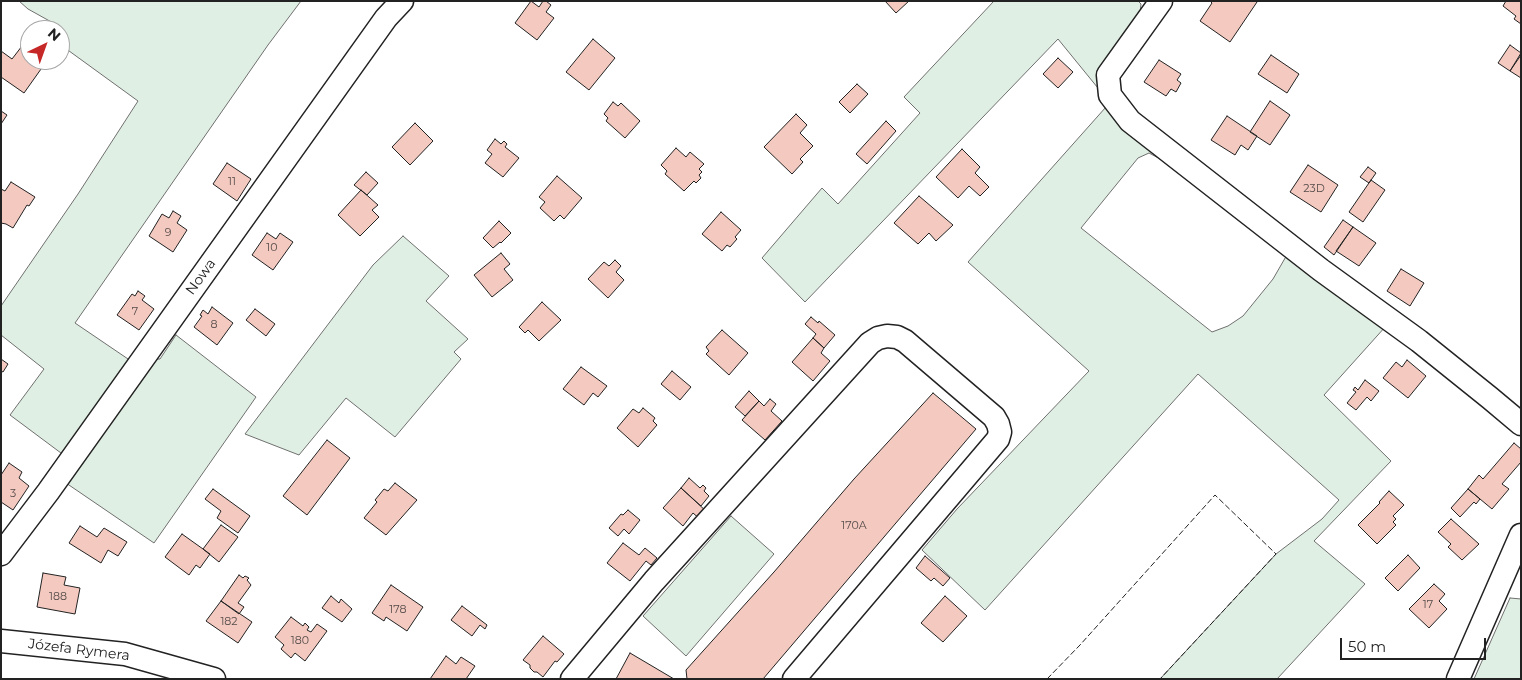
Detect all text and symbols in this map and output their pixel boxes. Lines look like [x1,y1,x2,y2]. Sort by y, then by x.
north arrow [20,20,70,70]
text: N [44,24,65,45]
house number: 11 [228,175,236,189]
house number: 23D [1303,182,1325,196]
house number: 9 [165,226,171,240]
house number: 10 [266,241,278,255]
street label: Nowa [182,256,220,298]
house number: 7 [132,305,138,319]
house number: 8 [210,318,218,332]
house number: 3 [10,487,16,501]
house number: 170A [841,519,867,533]
house number: 188 [49,590,67,604]
house number: 17 [1423,598,1433,612]
house number: 178 [389,603,407,617]
house number: 182 [220,615,238,629]
scale bar [1342,628,1488,660]
house number: 180 [291,634,309,648]
street label: Józefa Rymera [27,635,131,665]
text: 50 m [1348,637,1386,656]

